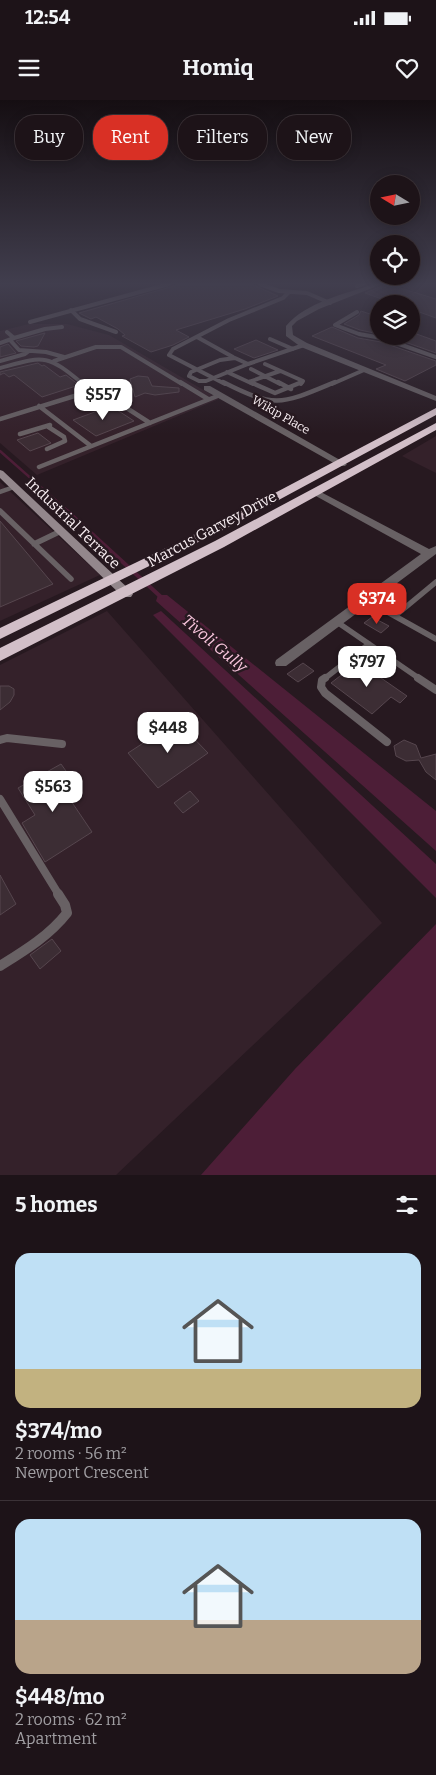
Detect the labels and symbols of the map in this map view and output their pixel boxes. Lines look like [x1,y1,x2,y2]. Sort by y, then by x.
north arrow [370,175,420,225]
pin: $557 [73,378,133,421]
street label: Wikip Place [250,393,312,437]
street label: Industrial Terrace [22,473,124,573]
street label: Marcus Garvey Drive [144,487,280,571]
pin: $374 [347,582,407,625]
water label: Tivoli Gully [178,611,252,677]
pin: $797 [337,646,397,688]
pin: $448 [138,712,198,754]
pin: $563 [23,770,83,813]

